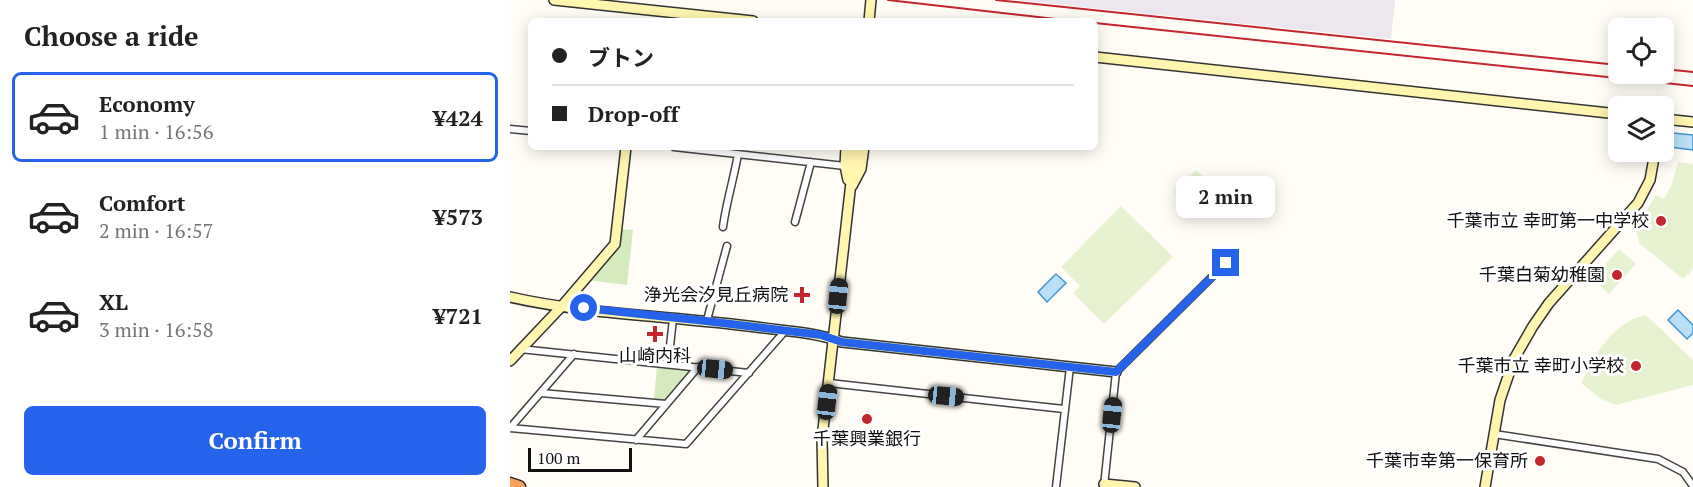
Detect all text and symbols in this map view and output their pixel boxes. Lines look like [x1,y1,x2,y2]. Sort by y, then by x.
text: Choose a ride [24,18,199,54]
map controls [1608,18,1674,162]
button: locate [1608,18,1674,84]
text: ブトン [588,43,654,72]
text: Economy [99,89,195,118]
icon: car [27,90,81,144]
button: layers [1608,96,1674,162]
text: Drop-off [588,99,679,128]
text: ¥424 [433,103,483,132]
text: 1 min · 16:56 [99,118,213,145]
callout: 2 min [1176,176,1276,218]
text: 2 min [1198,183,1253,210]
text: Comfort [99,188,185,217]
icon: car [27,189,81,243]
text: ¥573 [433,202,483,231]
place label: 千葉市立 幸町第一中学校 [1447,208,1649,232]
marker: 千葉市立 幸町第一中学校 [1654,214,1668,228]
text: 2 min · 16:57 [99,217,213,244]
route end [1212,249,1239,276]
place label: 千葉白菊幼稚園 [1479,262,1605,286]
marker: 千葉白菊幼稚園 [1610,268,1624,282]
car [827,277,849,315]
place label: 浄光会汐見丘病院 [644,282,788,306]
marker: 浄光会汐見丘病院 [793,286,811,304]
text: XL [99,287,128,316]
icon: car [27,288,81,342]
route start [570,294,597,321]
text: ¥721 [433,301,483,330]
text: 3 min · 16:58 [99,316,213,343]
marker: 山崎内科 [646,325,664,343]
place label: 山崎内科 [619,343,691,367]
place label: 千葉市立 幸町小学校 [1458,353,1624,377]
car [696,358,734,380]
marker: 千葉市立 幸町小学校 [1629,359,1643,373]
car [816,383,838,421]
car [927,385,965,407]
car [1101,396,1123,434]
button: Confirm [24,406,486,475]
marker: 千葉興業銀行 [860,412,874,426]
place label: 千葉興業銀行 [813,426,921,450]
scale bar [528,445,632,472]
text: 100 m [537,447,580,469]
place label: 千葉市幸第一保育所 [1366,448,1528,472]
marker: 千葉市幸第一保育所 [1533,454,1547,468]

